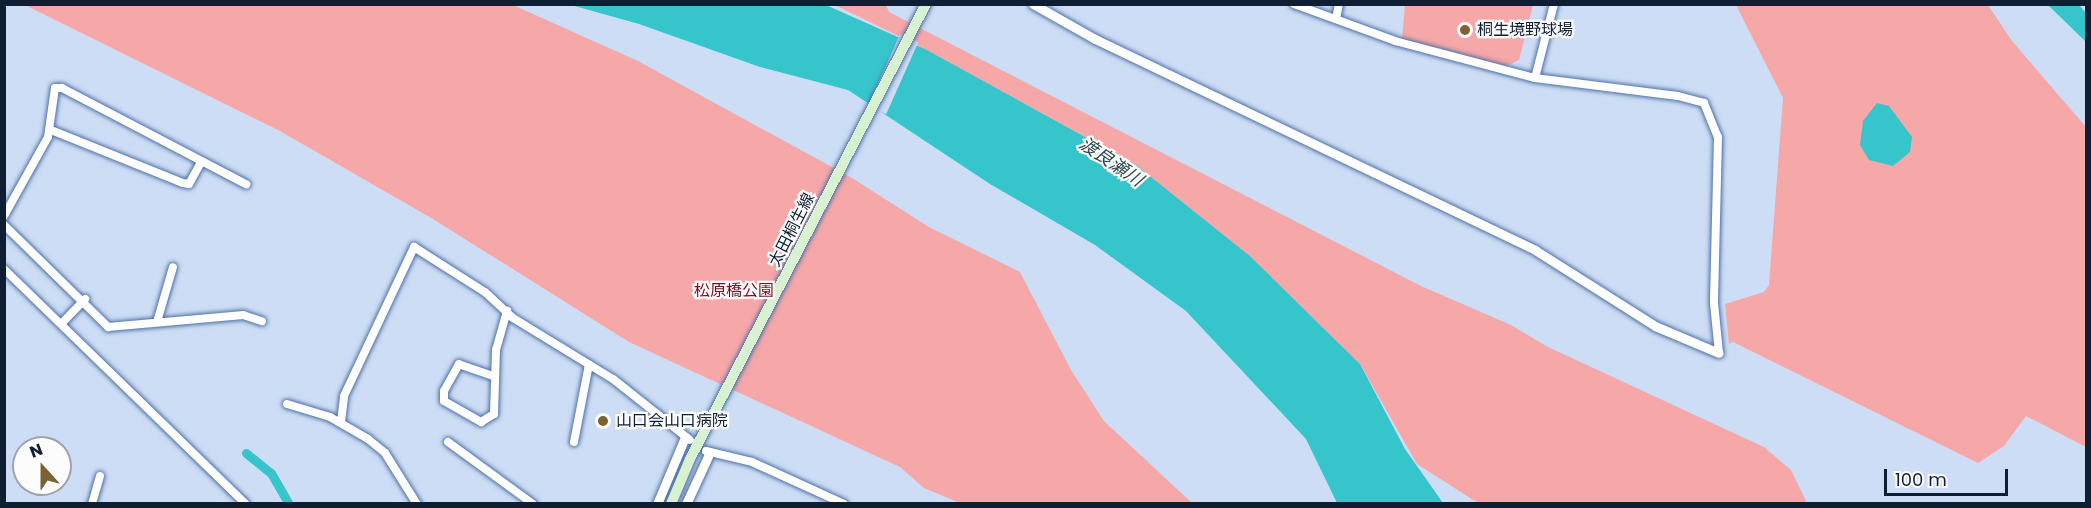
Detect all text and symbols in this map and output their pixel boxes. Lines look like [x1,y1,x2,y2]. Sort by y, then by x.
place label: 桐生境野球場 [1477,20,1573,40]
marker: 桐生境野球場 [1458,23,1472,37]
water label: 渡良瀬川 [1075,133,1147,191]
street label: 太田桐生線 [765,190,819,270]
park label: 松原橋公園 [694,281,774,301]
place label: 山口会山口病院 [616,411,728,431]
marker: 山口会山口病院 [594,412,612,430]
north arrow [12,436,72,496]
text: N [26,438,46,463]
scale bar [1887,457,2012,495]
text: 100 m [1895,467,1947,492]

